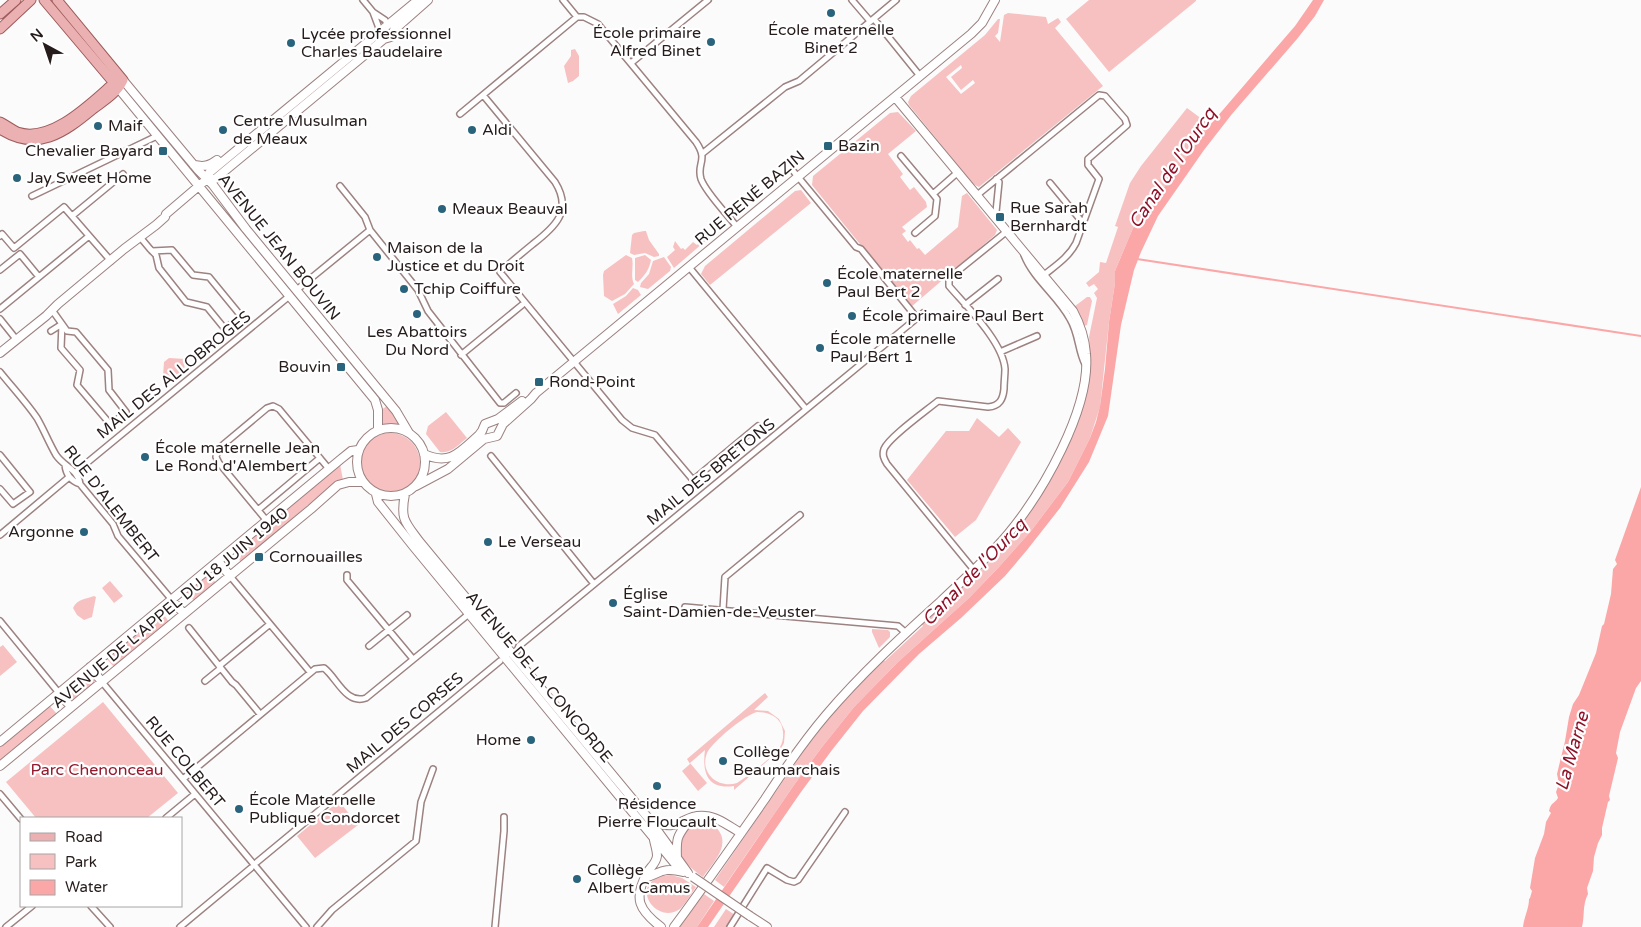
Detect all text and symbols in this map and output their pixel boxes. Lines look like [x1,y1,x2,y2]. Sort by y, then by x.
marker: École maternelle Binet 2 [825,7,837,19]
north arrow [20,20,70,70]
place label: École maternelle Binet 2 [768,20,894,58]
place label: École primaire Alfred Binet [593,23,701,61]
place label: Lycée professionnel Charles Baudelaire [301,24,451,62]
text: N [27,25,47,46]
marker: École primaire Alfred Binet [705,36,717,48]
marker: Lycée professionnel Charles Baudelaire [285,37,297,49]
water label: Canal de l'Ourcq [1124,102,1221,232]
place label: Centre Musulman de Meaux [233,111,368,149]
place label: Maif [108,116,143,136]
marker: Maif [92,120,104,132]
place label: Aldi [482,120,512,140]
marker: Centre Musulman de Meaux [217,124,229,136]
marker: Aldi [466,124,478,136]
place label: Bazin [838,136,880,156]
marker: Bazin [822,140,834,152]
place label: Chevalier Bayard [25,141,153,161]
marker: Chevalier Bayard [157,145,169,157]
street label: RUE RENÉ BAZIN [691,146,809,250]
place label: Jay Sweet Home [27,168,152,188]
street label: AVENUE JEAN BOUVIN [214,170,344,324]
marker: Jay Sweet Home [11,172,23,184]
place label: Rue Sarah Bernhardt [1010,198,1088,236]
place label: Meaux Beauval [452,199,568,219]
marker: Meaux Beauval [436,203,448,215]
marker: Rue Sarah Bernhardt [994,211,1006,223]
place label: Maison de la Justice et du Droit [387,238,525,276]
marker: Maison de la Justice et du Droit [371,251,383,263]
place label: École maternelle Paul Bert 2 [837,264,963,302]
marker: École maternelle Paul Bert 2 [821,277,833,289]
place label: Tchip Coiffure [414,279,521,299]
marker: Tchip Coiffure [398,283,410,295]
place label: École primaire Paul Bert [862,306,1044,326]
street label: MAIL DES ALLOBROGES [93,307,255,443]
marker: Les Abattoirs Du Nord [411,308,423,320]
marker: École primaire Paul Bert [846,310,858,322]
place label: Les Abattoirs Du Nord [367,322,467,360]
place label: École maternelle Paul Bert 1 [830,329,956,367]
marker: École maternelle Paul Bert 1 [814,342,826,354]
place label: Bouvin [278,357,331,377]
marker: Bouvin [335,361,347,373]
place label: Rond-Point [549,372,635,392]
marker: Rond-Point [533,376,545,388]
street label: MAIL DES BRETONS [643,414,779,530]
place label: École maternelle Jean Le Rond d'Alembert [155,438,320,476]
street label: RUE D'ALEMBERT [59,442,163,567]
marker: École maternelle Jean Le Rond d'Alembert [139,451,151,463]
street label: AVENUE DE L'APPEL DU 18 JUIN 1940 [48,503,292,713]
water label: Canal de l'Ourcq [917,513,1032,630]
place label: Argonne [8,522,74,542]
marker: Argonne [78,526,90,538]
place label: Le Verseau [498,532,581,552]
marker: Le Verseau [482,536,494,548]
place label: Cornouailles [269,547,363,567]
marker: Cornouailles [253,551,265,563]
place label: Église Saint-Damien-de-Veuster [623,584,817,622]
street label: AVENUE DE LA CONCORDE [461,587,617,767]
marker: Église Saint-Damien-de-Veuster [607,597,619,609]
street label: MAIL DES CORSES [342,668,468,778]
water label: La Marne [1550,708,1594,793]
street label: RUE COLBERT [141,712,229,812]
place label: Home [476,730,521,750]
marker: Home [525,734,537,746]
place label: Collège Beaumarchais [733,742,840,780]
marker: Collège Beaumarchais [717,755,729,767]
park label: Parc Chenonceau [30,760,164,780]
marker: Résidence Pierre Floucault [651,780,663,792]
place label: École Maternelle Publique Condorcet [249,790,400,828]
place label: Résidence Pierre Floucault [597,794,717,832]
marker: École Maternelle Publique Condorcet [233,803,245,815]
legend [20,817,182,907]
text: Road [65,828,103,846]
text: Park [65,853,97,871]
place label: Collège Albert Camus [587,860,691,898]
marker: Collège Albert Camus [571,873,583,885]
text: Water [65,878,108,896]

